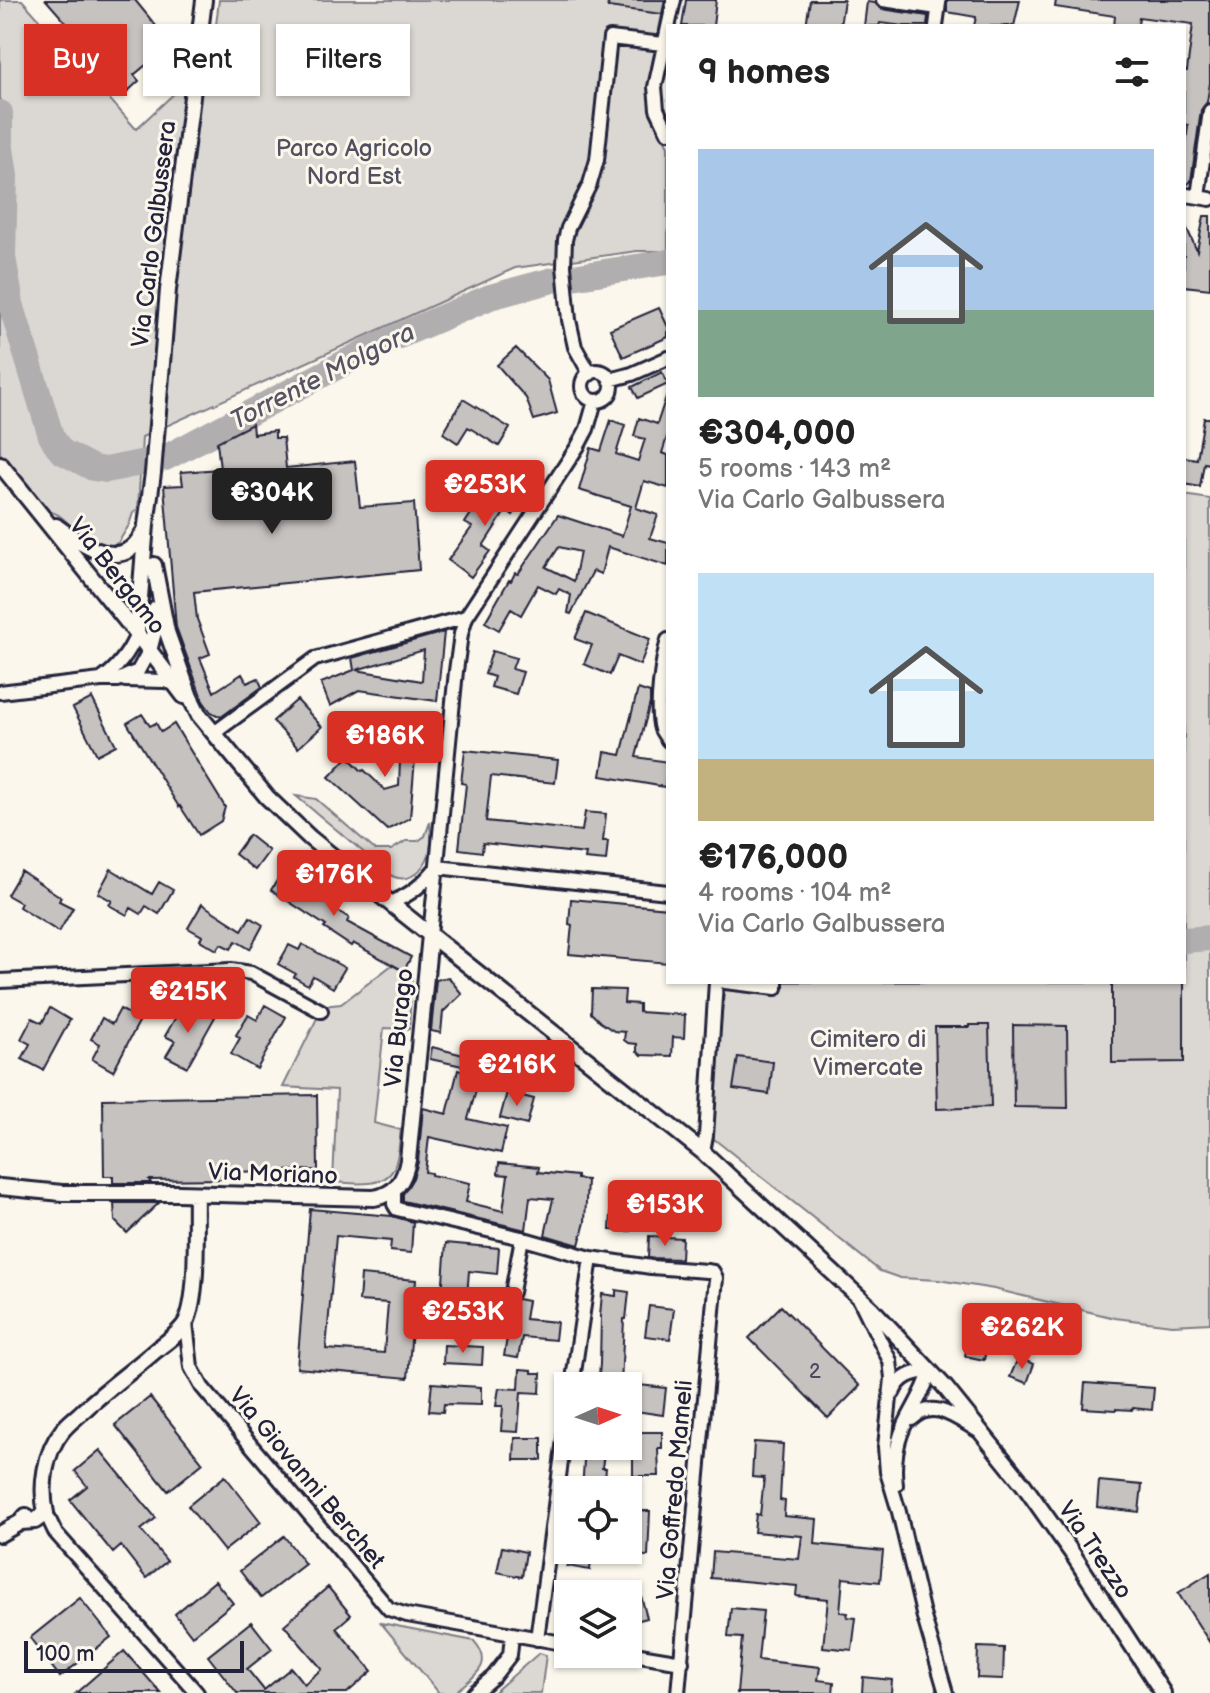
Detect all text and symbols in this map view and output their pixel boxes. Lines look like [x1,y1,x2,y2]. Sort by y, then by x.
chip: Buy [24,24,127,96]
chip: Rent [143,24,260,96]
chip: Filters [276,24,410,96]
icon: filters [1110,50,1154,94]
text: 9 homes [698,52,830,93]
street label: Via Carlo Galbussera [126,119,182,349]
park label: Parco Agricolo Nord Est [276,134,432,191]
icon: home [854,201,998,345]
water label: Torrente Molgora [226,317,420,437]
text: €304,000 [698,413,856,454]
text: 5 rooms · 143 m² [698,454,891,485]
pin: €253K [429,460,541,528]
pin: €304K [216,468,328,536]
text: €253K [443,470,527,501]
text: €304K [230,478,314,509]
text: Via Carlo Galbussera [698,485,946,516]
street label: Via Bergamo [62,512,172,640]
icon: home [854,625,998,769]
pin: €186K [329,711,441,779]
text: €186K [345,721,425,752]
text: €176,000 [698,837,848,878]
pin: €176K [278,850,390,918]
text: €176K [295,860,373,891]
text: 4 rooms · 104 m² [698,878,892,909]
text: Via Carlo Galbussera [698,909,946,940]
pin: €215K [132,967,244,1035]
street label: Via Burago [378,967,420,1089]
text: €215K [149,977,227,1008]
park label: Cimitero di Vimercate [810,1025,926,1082]
pin: €216K [461,1040,573,1108]
text: €216K [477,1050,557,1081]
street label: Via Moriano [208,1157,338,1191]
pin: €153K [609,1180,721,1248]
text: €153K [626,1190,704,1221]
pin: €253K [407,1287,519,1355]
text: €253K [421,1297,505,1328]
pin: €262K [966,1303,1078,1371]
text: €262K [980,1313,1064,1344]
house number: 2 [809,1360,821,1384]
north arrow [554,1372,642,1460]
map controls [554,1372,642,1668]
street label: Via Goffredo Mameli [651,1379,699,1601]
street label: Via Giovanni Berchet [223,1381,392,1575]
button: locate [554,1476,642,1564]
street label: Via Trezzo [1052,1496,1138,1604]
button: layers [554,1580,642,1668]
scale bar [24,1637,244,1673]
text: 100 m [36,1641,95,1668]

